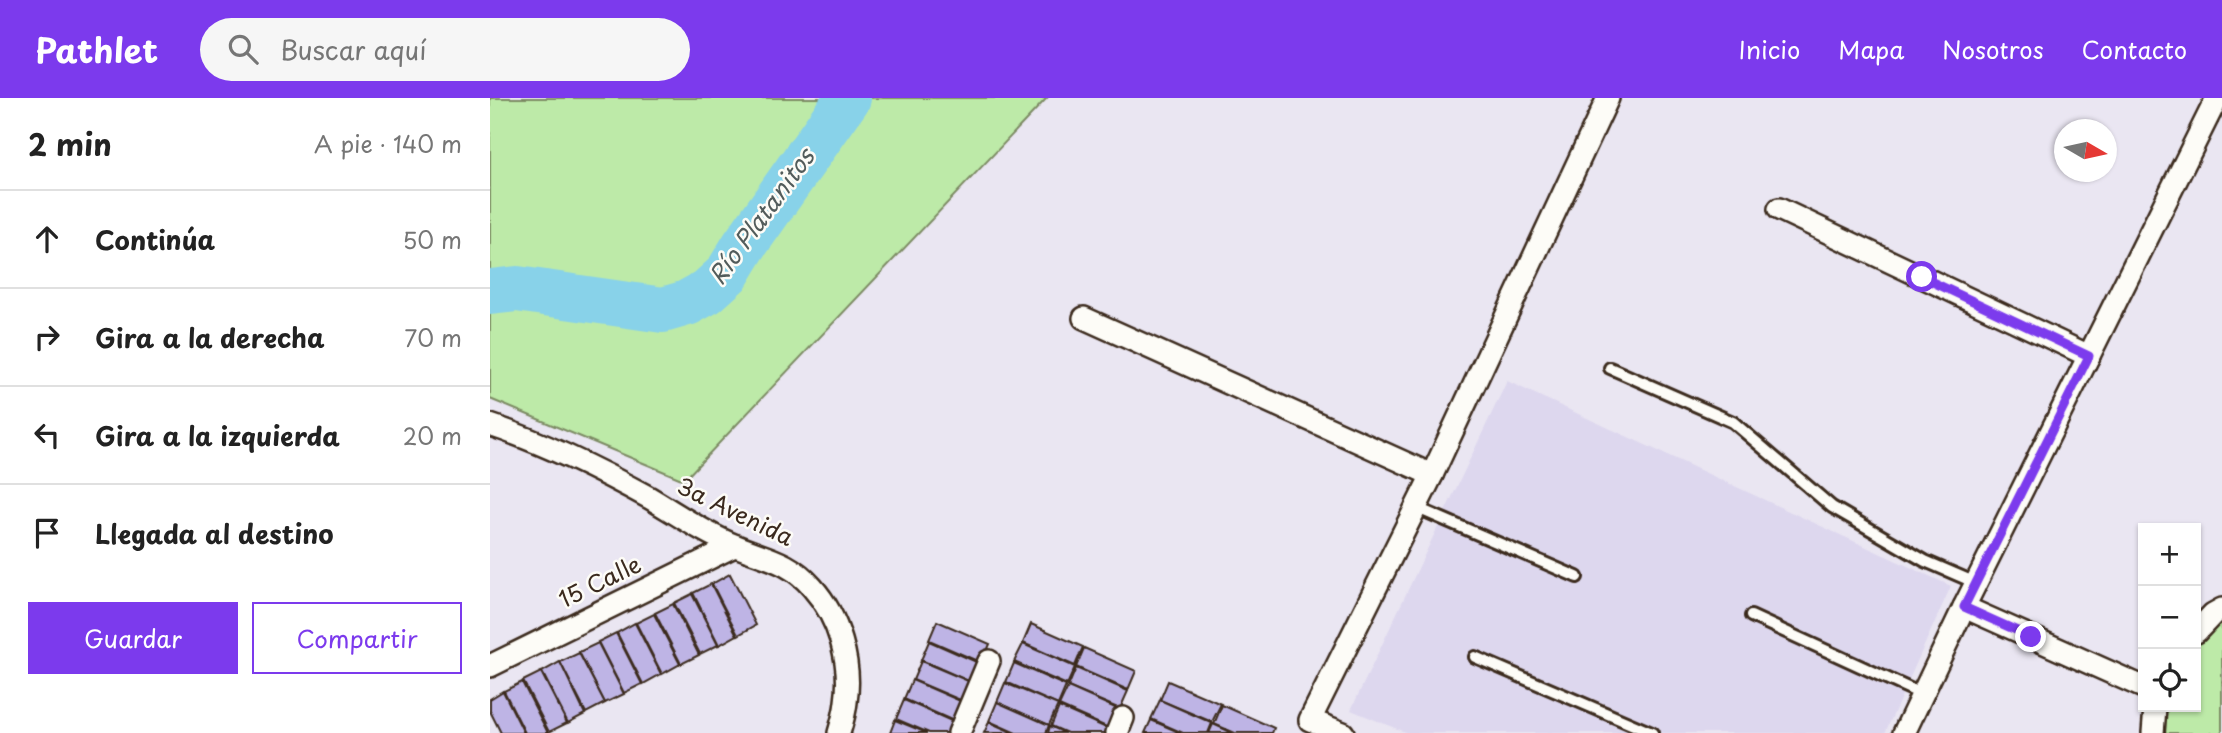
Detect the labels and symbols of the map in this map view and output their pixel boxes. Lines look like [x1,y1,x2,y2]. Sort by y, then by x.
north arrow [2054,119,2117,182]
water label: Río Platanitos [699,138,824,291]
route start [1906,261,1937,292]
street label: 3a Avenida [672,467,800,554]
street label: 15 Calle [552,546,647,616]
route end [2015,621,2046,652]

